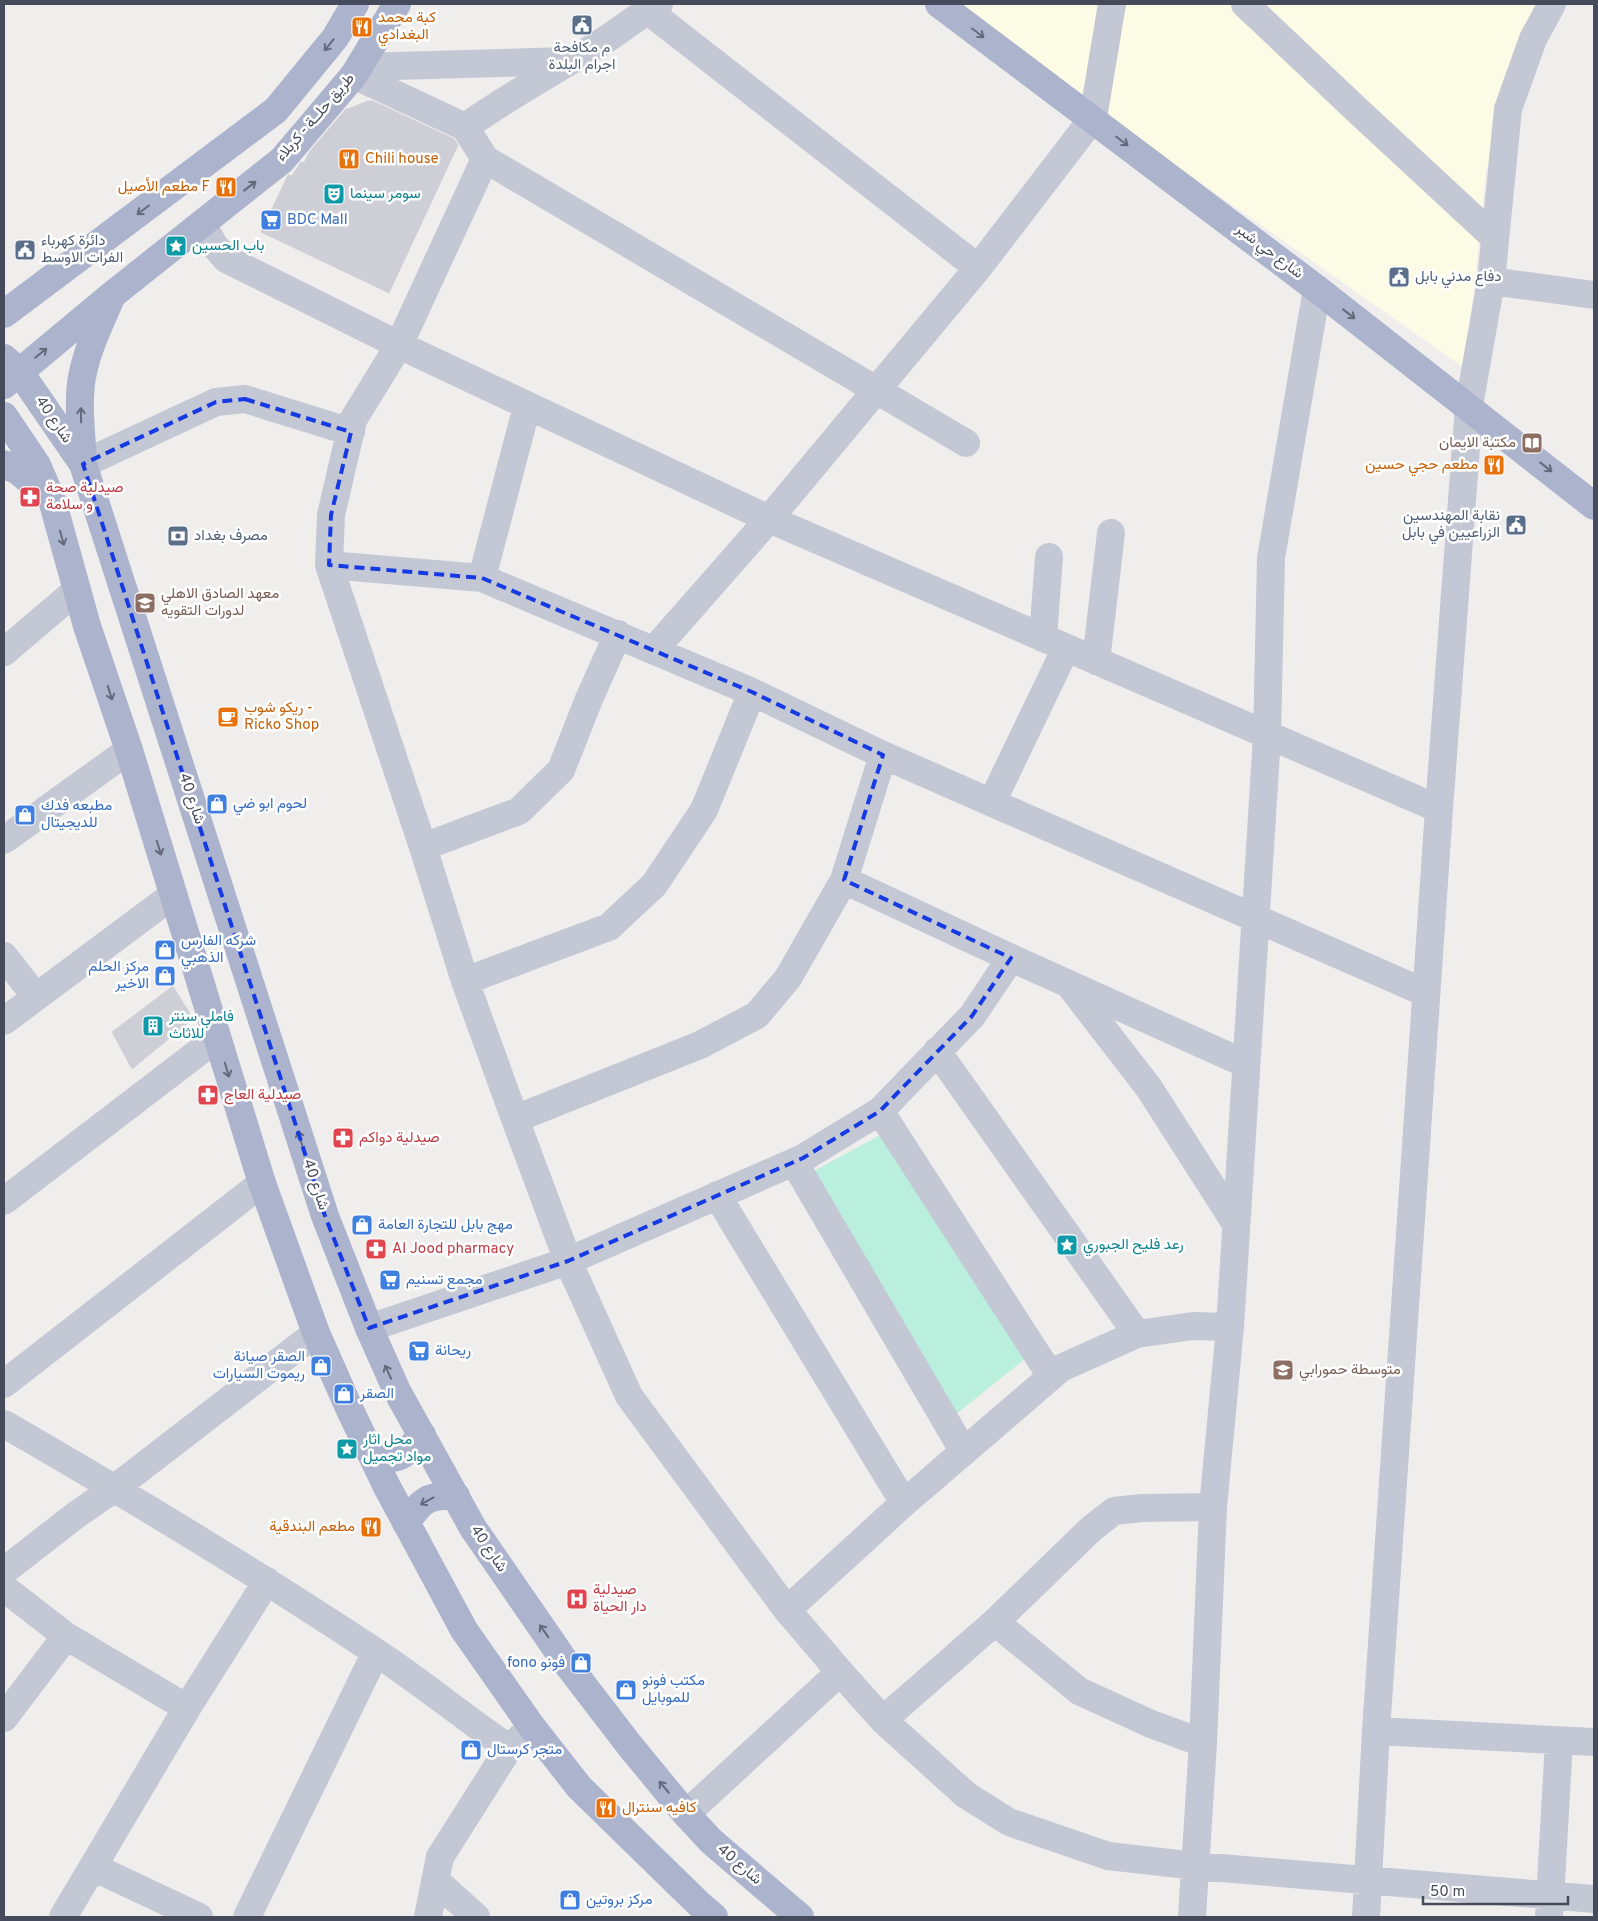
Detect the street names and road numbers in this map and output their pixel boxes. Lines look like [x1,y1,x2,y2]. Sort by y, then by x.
street label: طريق حلــة - كربلاء [272,70,360,166]
street label: شارع حي شبر [1229,220,1307,285]
street label: شارع 40 [30,393,76,447]
street label: شارع 40 [174,771,208,827]
street label: شارع 40 [298,1157,332,1213]
street label: شارع 40 [465,1522,511,1576]
street label: شارع 40 [713,1841,765,1890]

